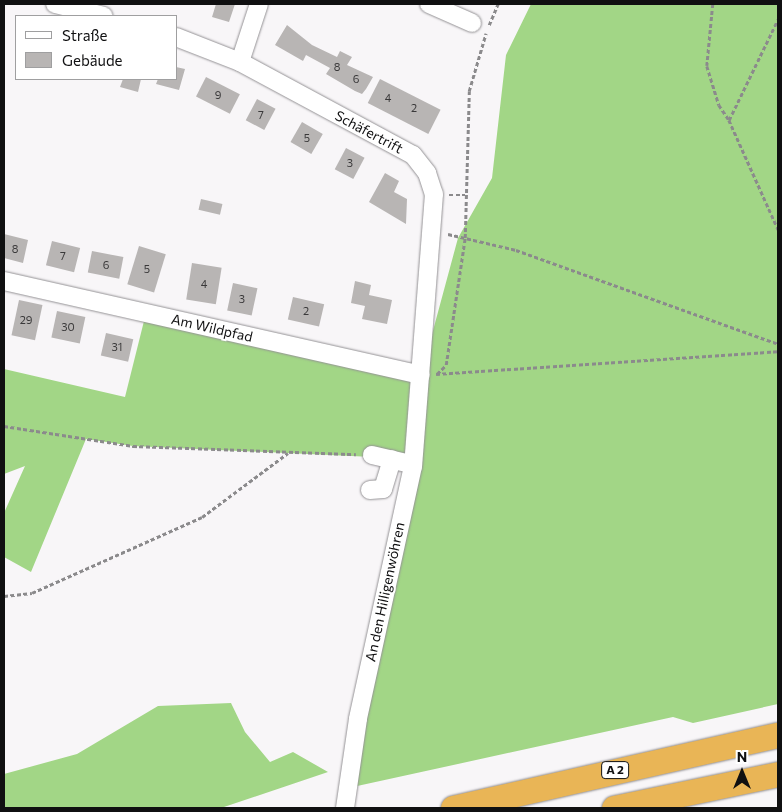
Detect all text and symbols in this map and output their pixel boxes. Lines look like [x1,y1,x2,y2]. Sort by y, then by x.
legend [15,15,178,80]
text: Straße [62,26,108,44]
text: Gebäude [62,51,123,69]
house number: 8 [334,60,340,74]
house number: 6 [353,72,359,86]
house number: 9 [215,88,221,102]
house number: 4 [385,91,391,105]
house number: 2 [411,101,417,115]
street label: Schäfertrift [332,107,406,157]
house number: 7 [258,108,264,122]
house number: 5 [304,131,310,145]
house number: 3 [347,156,353,170]
house number: 8 [12,242,18,256]
house number: 7 [60,249,66,263]
house number: 6 [103,258,109,272]
house number: 5 [144,262,150,276]
house number: 4 [201,277,207,291]
house number: 3 [239,292,245,306]
house number: 2 [303,304,309,318]
street label: Am Wildpfad [170,310,254,346]
house number: 29 [20,313,32,327]
house number: 30 [61,320,75,334]
house number: 31 [112,340,122,354]
street label: An den Hilligenwöhren [362,521,408,663]
north arrow [717,747,767,797]
text: N [737,748,747,765]
road number: A 2 [600,760,630,780]

